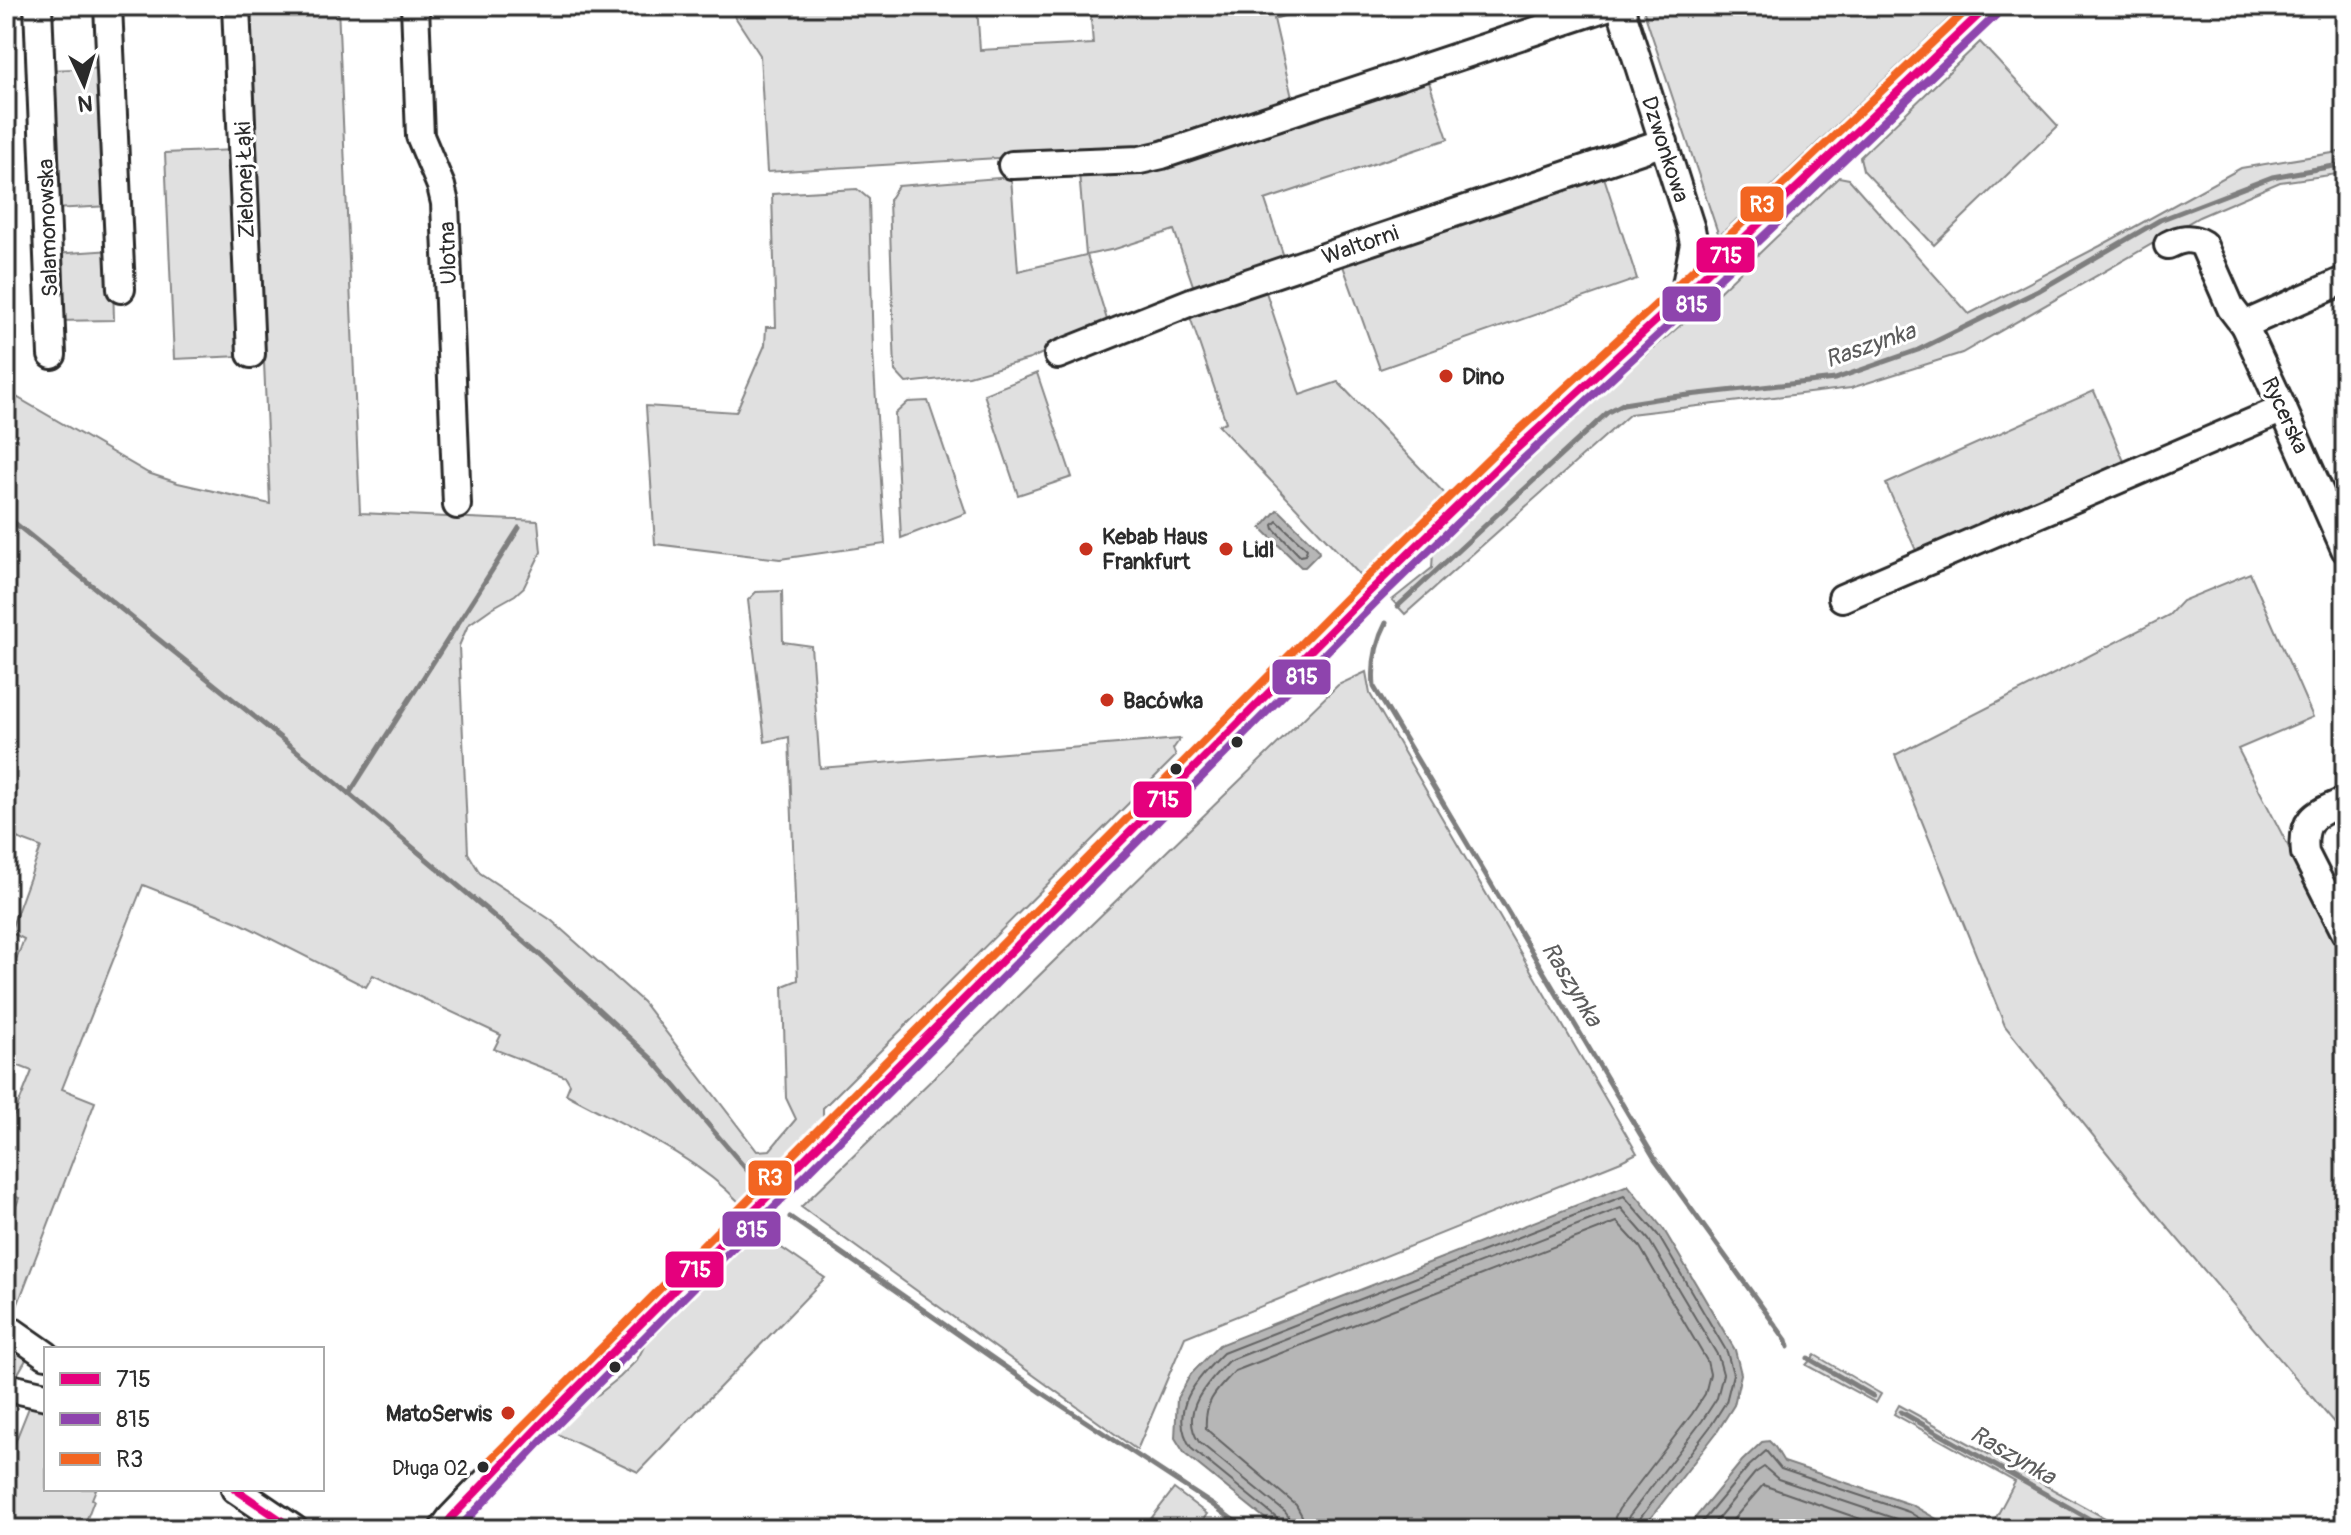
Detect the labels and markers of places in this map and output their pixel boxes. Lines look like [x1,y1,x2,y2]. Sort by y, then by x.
place label: Dino [1462,363,1504,391]
marker: Dino [1437,367,1455,385]
place label: Kebab Haus Frankfurt [1102,523,1208,576]
place label: Lidl [1242,536,1274,564]
marker: Kebab Haus Frankfurt [1077,540,1095,558]
marker: Lidl [1217,540,1235,558]
place label: Bacówka [1123,687,1203,715]
marker: Bacówka [1098,691,1116,709]
unlabelled marker [1229,734,1245,750]
unlabelled marker [1168,761,1184,777]
unlabelled marker [607,1359,623,1375]
place label: MatoSerwis [386,1400,492,1428]
marker: MatoSerwis [499,1404,517,1422]
place label: Długa 02 [392,1456,468,1481]
marker: Długa 02 [475,1459,491,1475]

